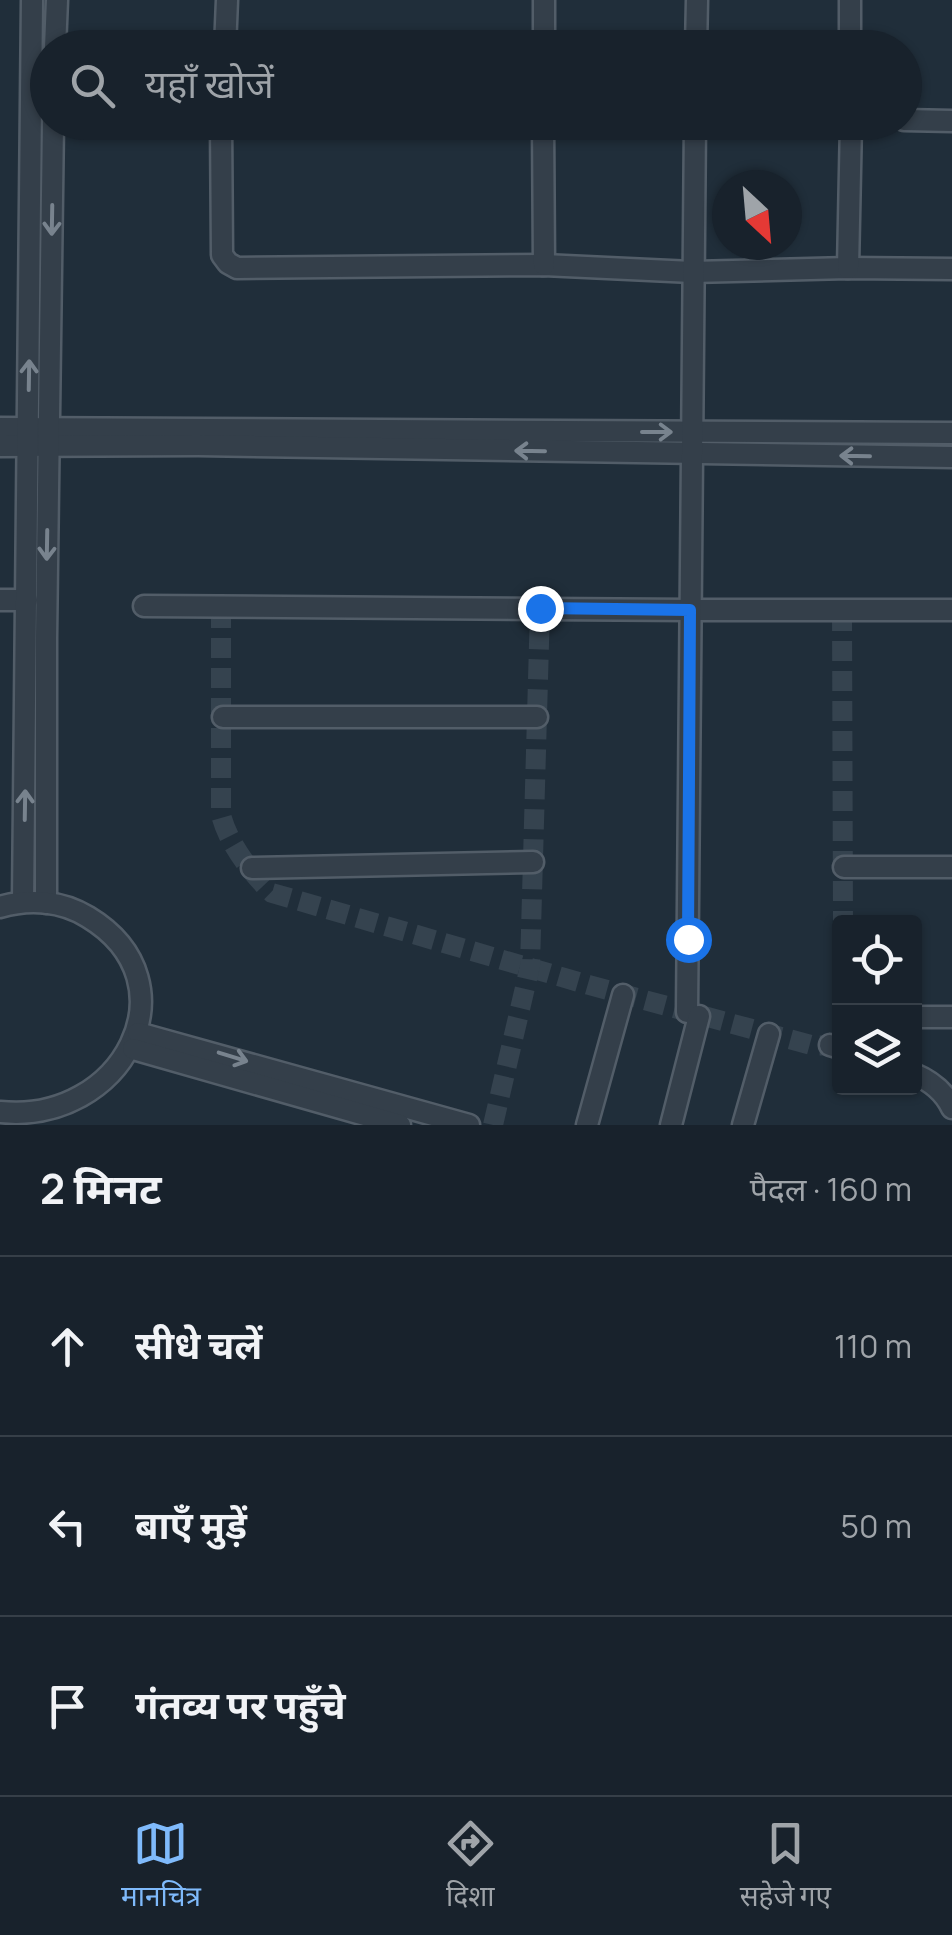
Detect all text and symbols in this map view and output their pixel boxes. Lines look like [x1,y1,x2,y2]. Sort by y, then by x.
search box [30,30,922,140]
text: यहाँ खोजें [145,57,274,109]
icon: search [65,58,120,113]
north arrow [712,170,802,260]
one-way arrow [42,202,62,235]
one-way arrow [19,359,38,391]
one-way arrow [641,423,673,442]
one-way arrow [514,442,546,460]
one-way arrow [839,446,872,466]
one-way arrow [38,528,56,560]
route end [518,586,564,632]
one-way arrow [15,789,34,821]
map controls [832,915,922,1095]
button: locate [832,915,922,1005]
route start [666,917,712,963]
button: layers [832,1005,922,1095]
one-way arrow [216,1049,248,1067]
text: 2 मिनट [40,1159,162,1217]
text: पैदल · 160 m [750,1167,912,1211]
text: सीधे चलें [135,1318,262,1370]
icon: ahead [40,1319,95,1374]
text: 110 m [834,1324,912,1368]
text: बाएँ मुड़ें [135,1498,247,1550]
icon: left [40,1499,95,1554]
text: 50 m [840,1504,912,1548]
text: गंतव्य पर पहुँचे [135,1678,346,1730]
icon: arrive [40,1679,95,1734]
tab: मानचित्र [121,1816,201,1917]
tab: दिशा [443,1816,498,1917]
tab: सहेजे गए [740,1816,831,1917]

